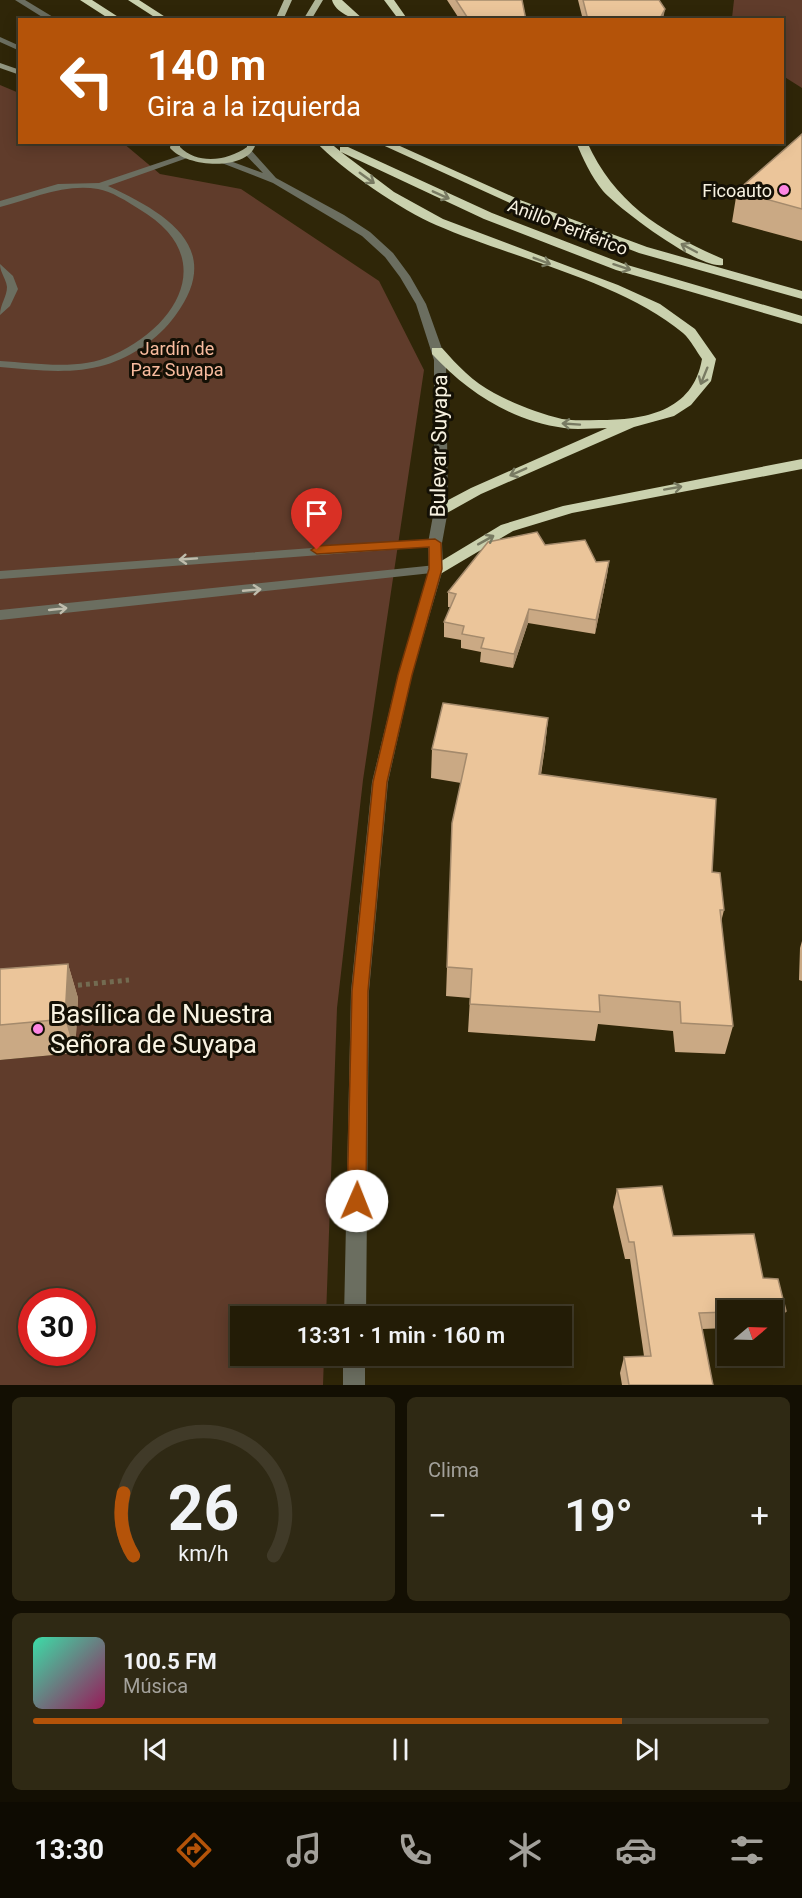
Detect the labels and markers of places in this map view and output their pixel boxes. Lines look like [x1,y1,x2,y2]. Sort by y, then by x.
place label: Ficoauto [702,180,772,201]
marker: Ficoauto [777,183,791,197]
pin [291,488,342,550]
place label: Basílica de Nuestra Señora de Suyapa [50,999,273,1059]
marker: Basílica de Nuestra Señora de Suyapa [31,1022,45,1036]

